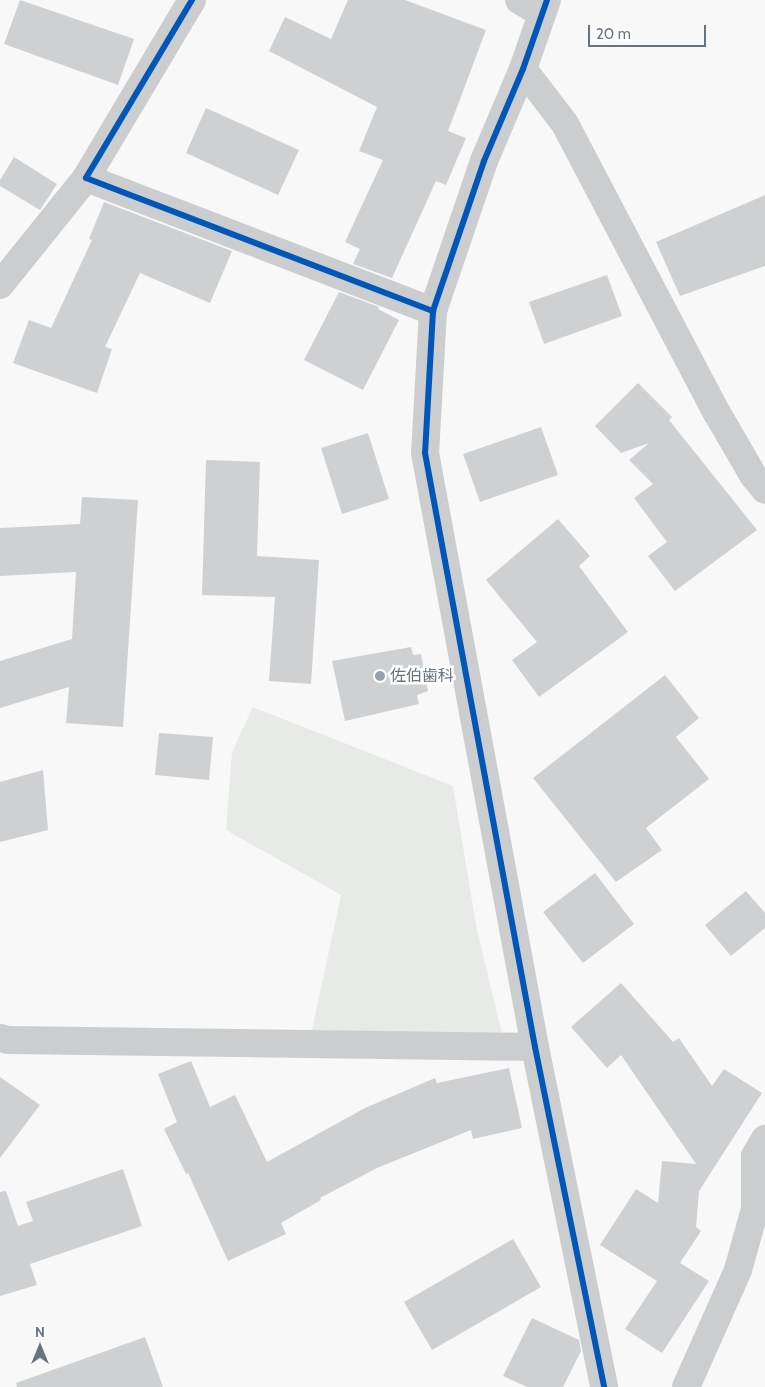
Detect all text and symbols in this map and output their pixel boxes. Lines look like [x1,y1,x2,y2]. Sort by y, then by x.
scale bar [590,15,708,47]
text: 20 m [596,25,631,43]
place label: 佐伯歯科 [390,666,454,686]
marker: 佐伯歯科 [374,670,386,682]
north arrow [15,1322,65,1372]
text: N [35,1323,45,1341]

